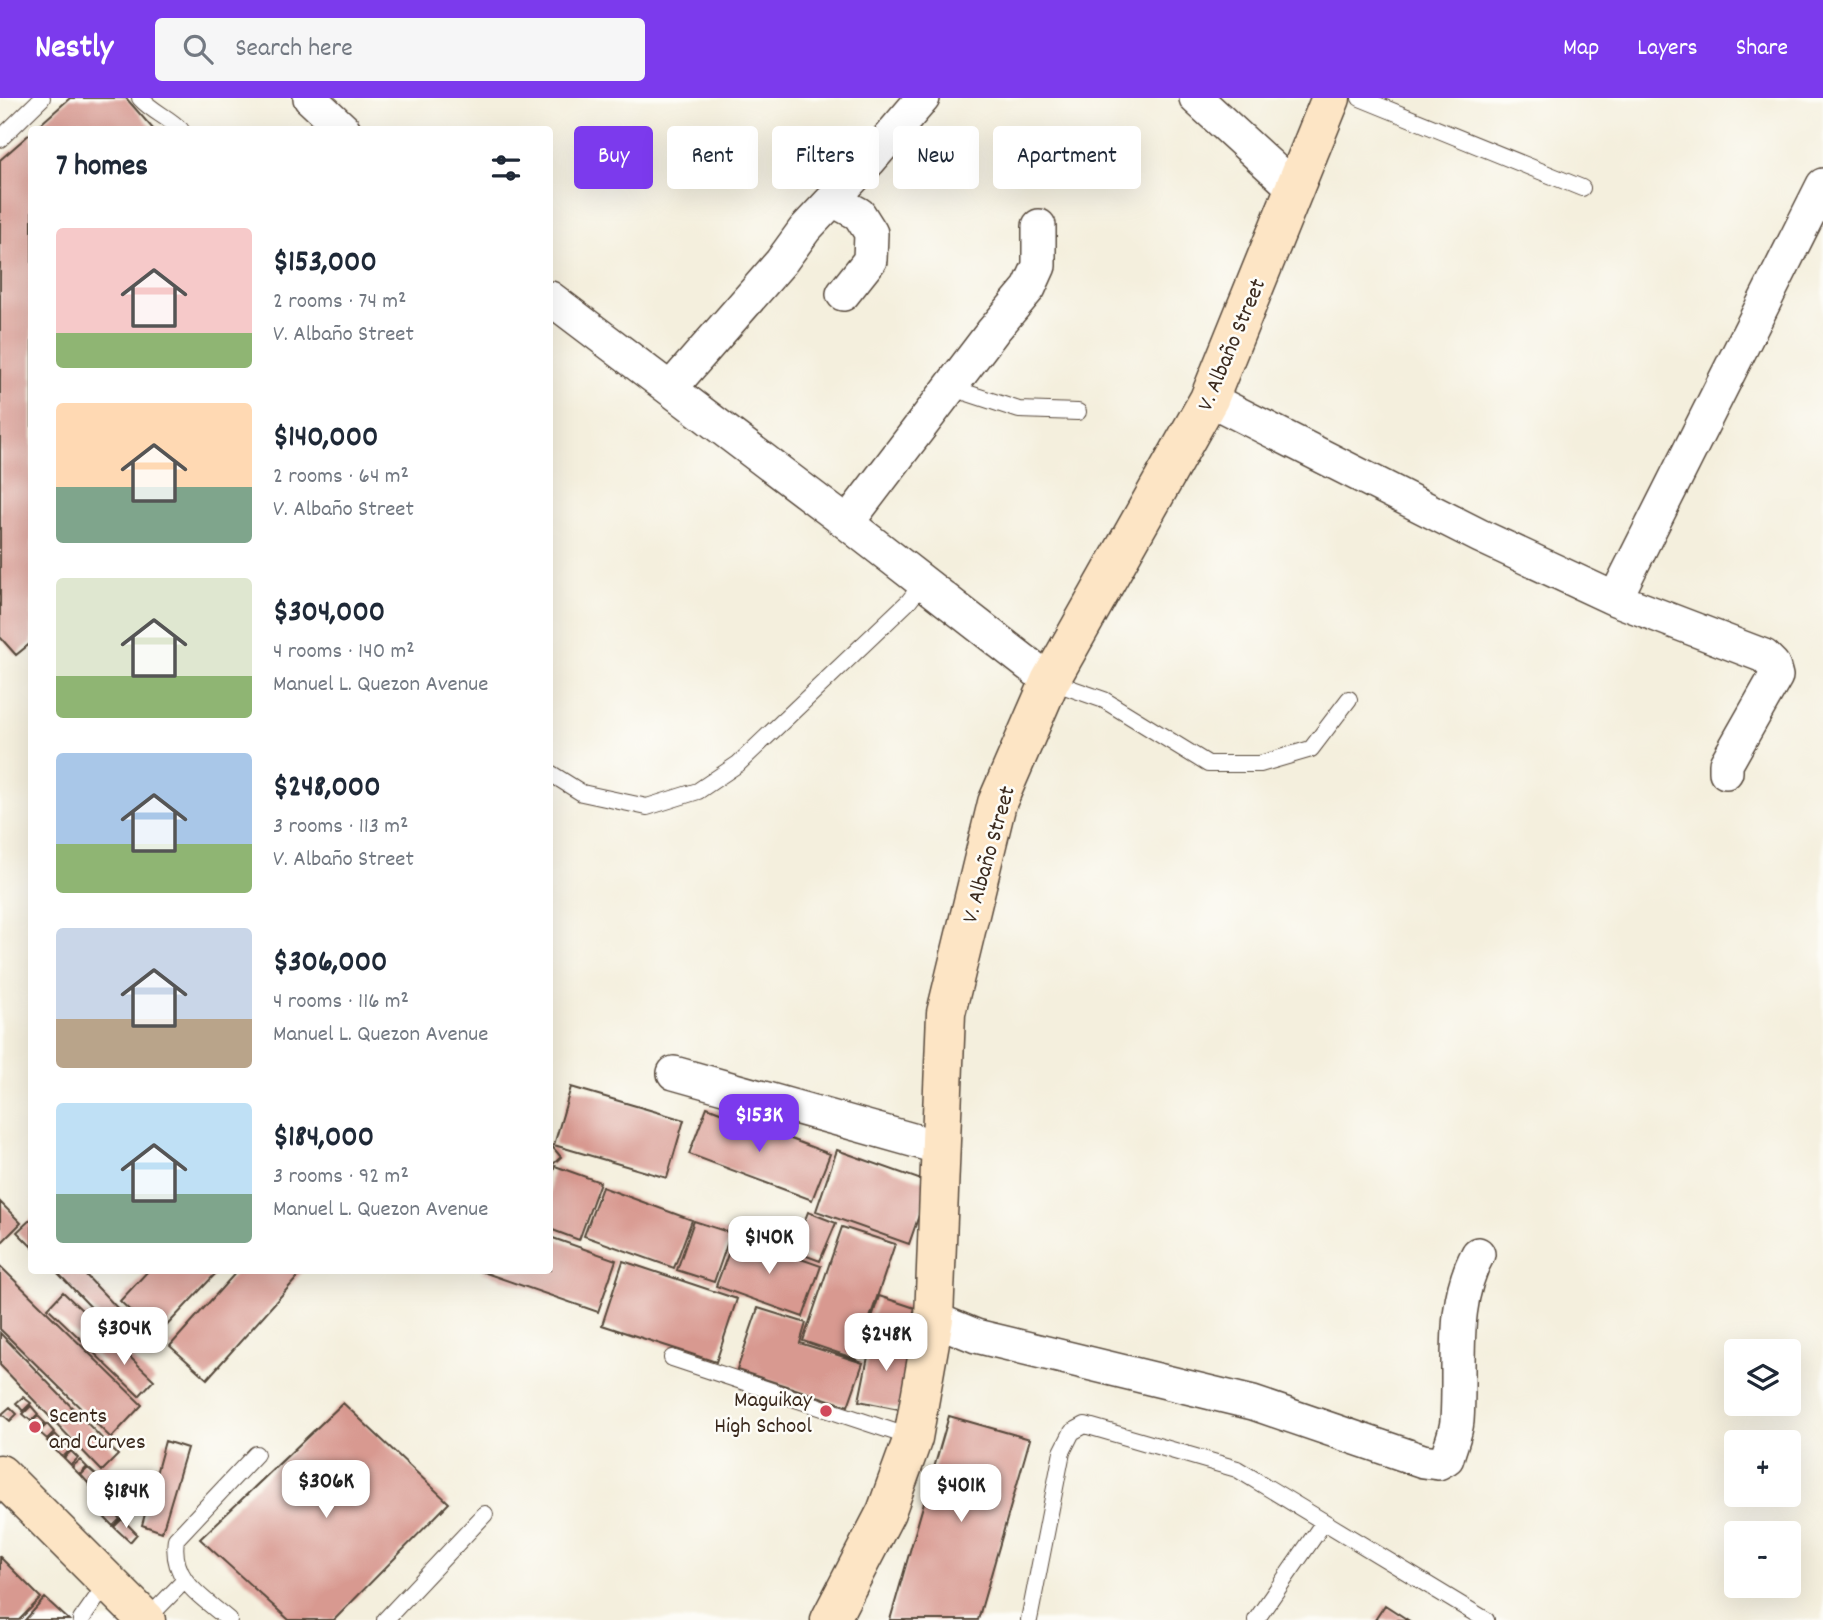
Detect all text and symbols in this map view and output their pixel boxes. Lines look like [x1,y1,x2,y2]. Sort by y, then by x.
search box [155,18,645,81]
text: Nestly [35,26,113,73]
icon: search [179,30,217,68]
text: Search here [235,31,353,68]
text: Map [1563,32,1599,66]
text: Layers [1637,32,1698,66]
text: Share [1736,32,1788,66]
chip: Buy [574,126,653,189]
chip: Rent [667,126,758,189]
chip: Filters [772,126,879,189]
chip: New [893,126,979,189]
chip: Apartment [993,126,1141,189]
text: 7 homes [56,147,148,190]
icon: filters [487,149,525,187]
text: $153,000 [273,243,377,286]
icon: home [112,256,196,340]
street label: V. Albaño Street [1190,274,1276,417]
text: 2 rooms · 74 m² [273,286,406,319]
text: V. Albaño Street [273,319,414,352]
text: $140,000 [273,418,378,461]
icon: home [112,431,196,515]
text: 2 rooms · 64 m² [273,461,409,494]
text: V. Albaño Street [273,494,414,527]
text: $304,000 [273,593,385,636]
icon: home [112,606,196,690]
text: 4 rooms · 140 m² [273,636,415,669]
text: Manuel L. Quezon Avenue [273,669,488,702]
text: $248,000 [273,768,381,811]
icon: home [112,781,196,865]
street label: V. Albaño Street [955,783,1026,927]
text: 3 rooms · 113 m² [273,811,409,844]
text: V. Albaño Street [273,844,414,877]
text: $306,000 [273,943,387,986]
icon: home [112,956,196,1040]
text: 4 rooms · 116 m² [273,986,409,1019]
text: Manuel L. Quezon Avenue [273,1019,488,1052]
pin: $153K [710,1094,808,1154]
text: $153K [735,1100,783,1133]
text: $184,000 [273,1118,374,1161]
icon: home [112,1131,196,1215]
text: 3 rooms · 92 m² [273,1161,409,1194]
text: Manuel L. Quezon Avenue [273,1194,488,1227]
pin: $140K [720,1216,818,1276]
text: $140K [744,1222,794,1255]
pin: $304K [75,1308,173,1367]
text: $304K [97,1313,151,1346]
pin: $248K [837,1314,935,1373]
text: $248K [860,1319,912,1352]
map controls [1724,1339,1801,1598]
button: layers [1724,1339,1801,1416]
place label: Maguikay High School [714,1385,813,1444]
place label: Scents and Curves [49,1401,146,1460]
marker: Maguikay High School [818,1403,834,1419]
marker: Scents and Curves [27,1419,43,1435]
button: + [1724,1430,1801,1507]
pin: $306K [277,1460,375,1520]
pin: $401K [912,1464,1010,1524]
text: $306K [298,1466,354,1499]
pin: $184K [77,1470,175,1530]
text: $401K [936,1470,986,1503]
text: $184K [103,1476,149,1509]
button: − [1724,1521,1801,1598]

